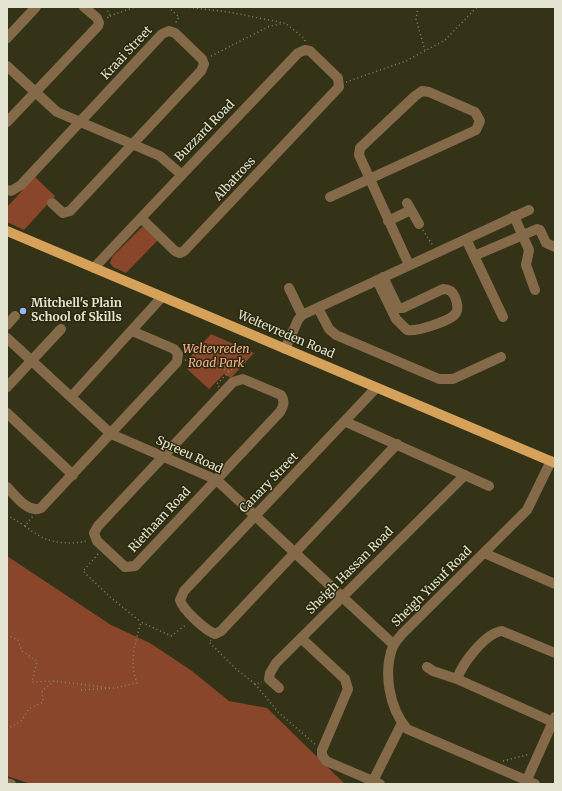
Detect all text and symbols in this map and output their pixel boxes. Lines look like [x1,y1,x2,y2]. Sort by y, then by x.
street label: Kraai Street [99,23,155,83]
street label: Buzzard Road [172,97,238,165]
street label: Albatross [211,154,259,204]
place label: Mitchell's Plain School of Skills [31,297,122,325]
marker: Mitchell's Plain School of Skills [18,306,28,316]
street label: Weltevreden Road [235,308,337,362]
park label: Weltevreden Road Park [182,343,250,371]
street label: Spreeu Road [153,433,225,477]
street label: Canary Street [237,450,301,516]
street label: Riethaan Road [126,484,194,556]
street label: Sheigh Hassan Road [303,524,397,618]
street label: Sheigh Yusuf Road [389,544,475,630]

